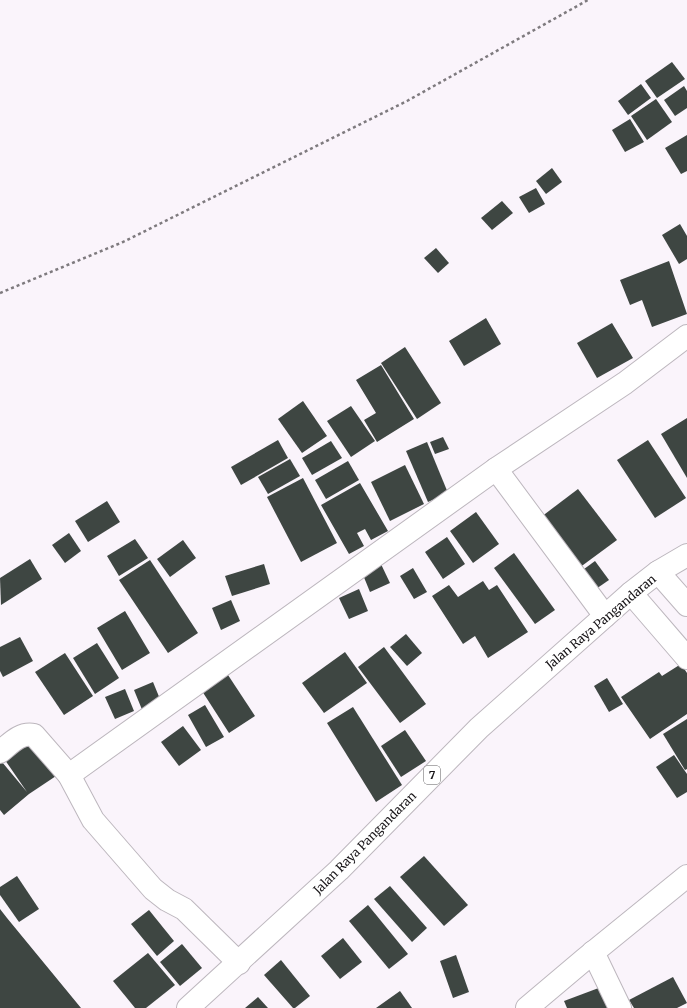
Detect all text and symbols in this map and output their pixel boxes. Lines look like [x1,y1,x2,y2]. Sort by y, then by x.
street label: Jalan Raya Pangandaran [542,571,659,673]
road number: 7 [424,766,440,784]
street label: Jalan Raya Pangandaran [309,788,419,898]

